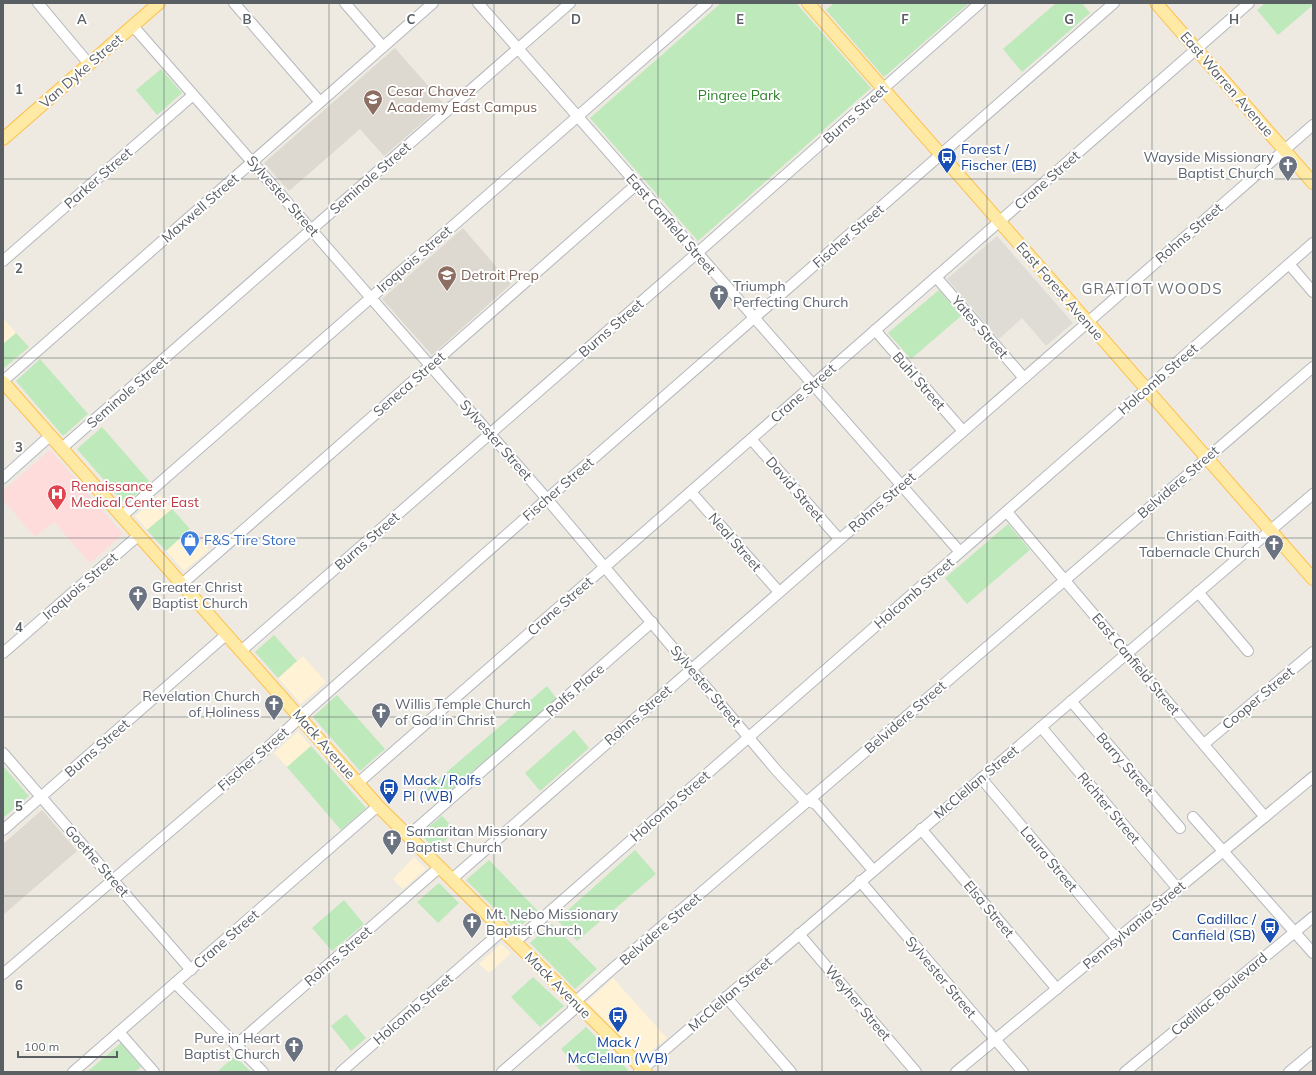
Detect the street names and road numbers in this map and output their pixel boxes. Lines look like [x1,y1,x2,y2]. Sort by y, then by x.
street label: East Warren Avenue [1176,28,1278,140]
street label: Van Dyke Street [36,30,126,112]
street label: Burns Street [819,80,891,148]
street label: Seminole Street [326,138,414,218]
street label: Parker Street [60,143,136,212]
street label: Crane Street [1010,147,1084,213]
street label: Sylvester Street [243,152,323,240]
street label: Maxwell Street [158,169,242,246]
street label: East Canfield Street [622,170,720,278]
street label: Rohns Street [1152,199,1226,267]
street label: Fischer Street [809,200,887,272]
street label: Iroquois Street [373,221,455,297]
street label: East Forest Avenue [1012,238,1108,344]
street label: Yates Street [947,291,1012,362]
street label: Burns Street [575,295,647,361]
street label: Holcomb Street [1114,339,1202,419]
street label: Seneca Street [369,348,449,420]
street label: Buhl Street [889,348,949,414]
street label: Seminole Street [83,352,171,432]
street label: Crane Street [766,360,840,426]
street label: Sylvester Street [456,396,536,484]
street label: Belvidere Street [1134,442,1223,522]
street label: Fischer Street [519,453,597,525]
street label: David Street [762,453,828,525]
street label: Rohns Street [845,468,919,536]
street label: Burns Street [331,508,403,574]
street label: Neal Street [705,509,766,575]
street label: Iroquois Street [39,548,121,624]
street label: Holcomb Street [870,553,958,633]
street label: Crane Street [523,573,597,639]
street label: East Canfield Street [1088,609,1184,719]
street label: Sylvester Street [667,641,745,731]
street label: Rolfs Place [542,660,608,720]
street label: Cooper Street [1218,663,1298,733]
street label: Belvidere Street [861,677,950,757]
street label: Rohns Street [601,681,675,749]
street label: Mack Avenue [289,705,359,783]
street label: Burns Street [61,715,133,781]
street label: Fischer Street [214,723,292,795]
street label: Barry Street [1093,729,1158,800]
street label: McClellan Street [930,741,1022,823]
street label: Holcomb Street [626,766,714,846]
street label: Richter Street [1074,768,1144,848]
street label: Goethe Street [61,822,133,901]
street label: Laura Street [1016,823,1082,895]
street label: Elsa Street [960,877,1018,941]
street label: Pennsylvania Street [1079,877,1189,973]
street label: Belvidere Street [616,889,705,969]
street label: Crane Street [189,906,263,972]
street label: Rohns Street [301,922,375,990]
street label: Sylvester Street [902,932,980,1022]
street label: Mack Avenue [521,948,595,1022]
street label: Cadillac Boulevard [1167,948,1271,1040]
street label: McClellan Street [684,953,776,1035]
street label: Weyher Street [821,962,895,1044]
street label: Holcomb Street [369,969,457,1049]

